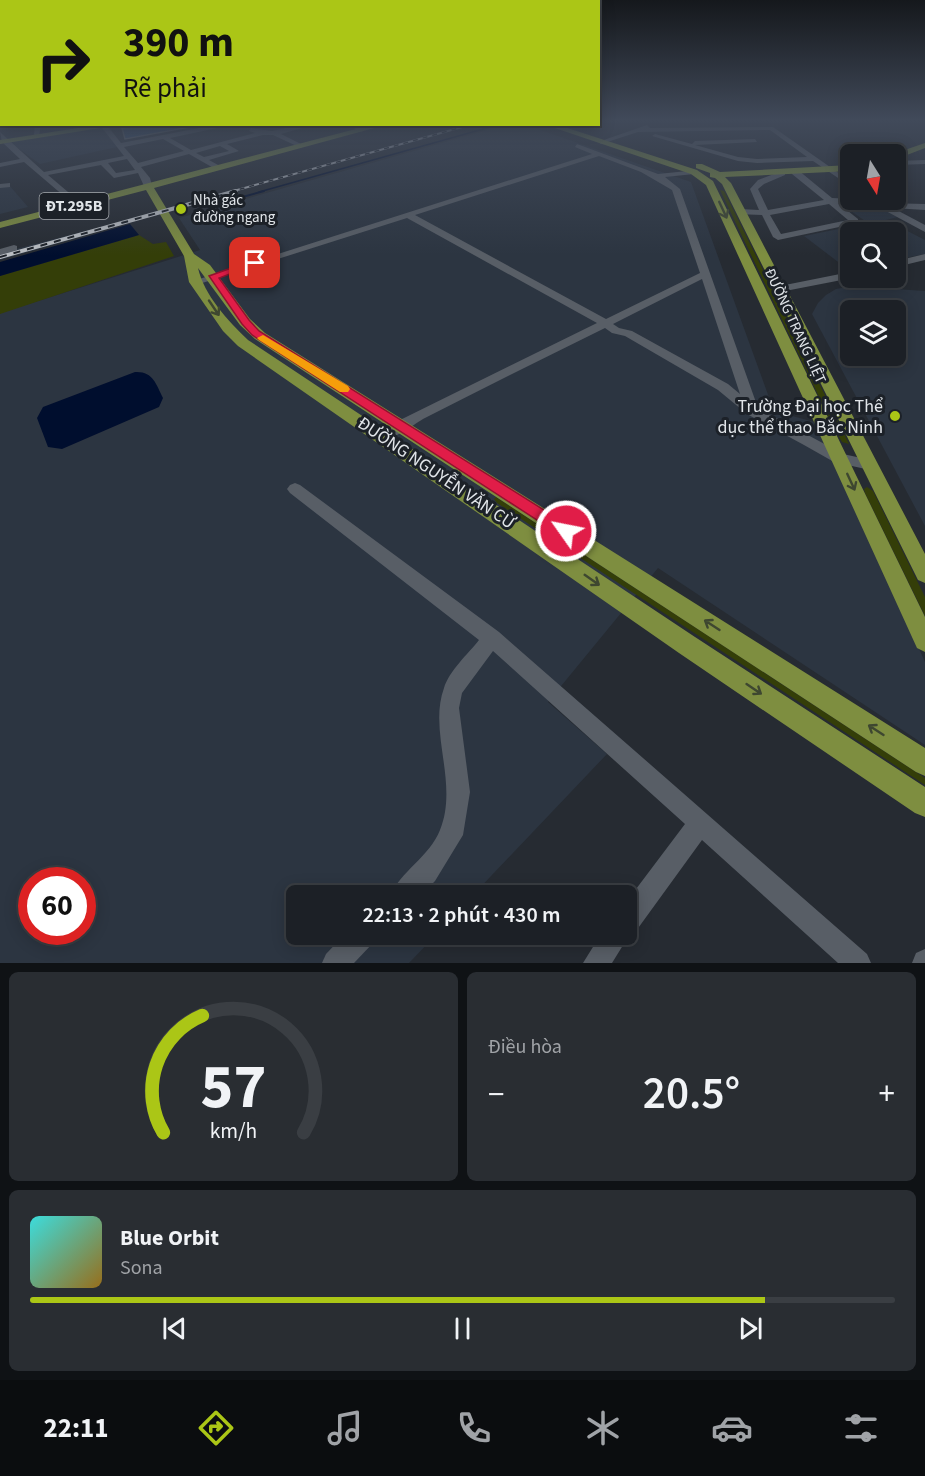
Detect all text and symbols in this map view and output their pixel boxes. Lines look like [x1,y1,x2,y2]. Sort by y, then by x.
text: 390 m [123,13,234,73]
icon: right [24,24,102,102]
text: Rẽ phải [123,69,207,108]
north arrow [840,144,906,210]
map controls [840,144,906,366]
place label: Nhà gác đường ngang [193,190,276,228]
road number: ĐT.295B [40,193,109,219]
one-way arrow [717,201,729,219]
marker: Nhà gác đường ngang [174,202,188,216]
button: search [840,222,906,288]
pin [229,237,280,288]
icon: arrive [238,246,271,279]
street label: ĐƯỜNG TRANG LIỆT [759,265,831,387]
one-way arrow [208,299,220,316]
button: layers [840,300,906,366]
place label: Trường Đại học Thể dục thể thao Bắc Ninh [718,394,883,440]
marker: Trường Đại học Thể dục thể thao Bắc Ninh [888,409,902,423]
street label: ĐƯỜNG NGUYỄN VĂN CỪ [352,411,521,536]
one-way arrow [845,472,857,490]
position arrow [534,499,598,563]
one-way arrow [584,574,600,586]
one-way arrow [704,618,721,631]
one-way arrow [745,683,762,696]
one-way arrow [868,724,885,736]
speed limit sign: 60 [18,867,96,945]
text: 22:13 · 2 phút · 430 m [362,899,561,931]
text: Điều hòa [488,1033,562,1061]
text: 57 [201,1043,266,1132]
text: 20.5° [643,1062,740,1126]
text: − [488,1071,504,1118]
text: + [879,1071,895,1118]
text: km/h [210,1117,257,1148]
text: Blue Orbit [120,1222,219,1254]
text: Sona [120,1254,163,1282]
icon: previous [158,1312,191,1345]
icon: pause [446,1312,479,1345]
icon: next [734,1312,767,1345]
icon: directions [195,1407,237,1449]
icon: music [324,1407,366,1449]
icon: phone [453,1407,495,1449]
icon: climate [582,1407,624,1449]
icon: car [711,1407,753,1449]
icon: filters [840,1407,882,1449]
text: 22:11 [43,1409,109,1448]

